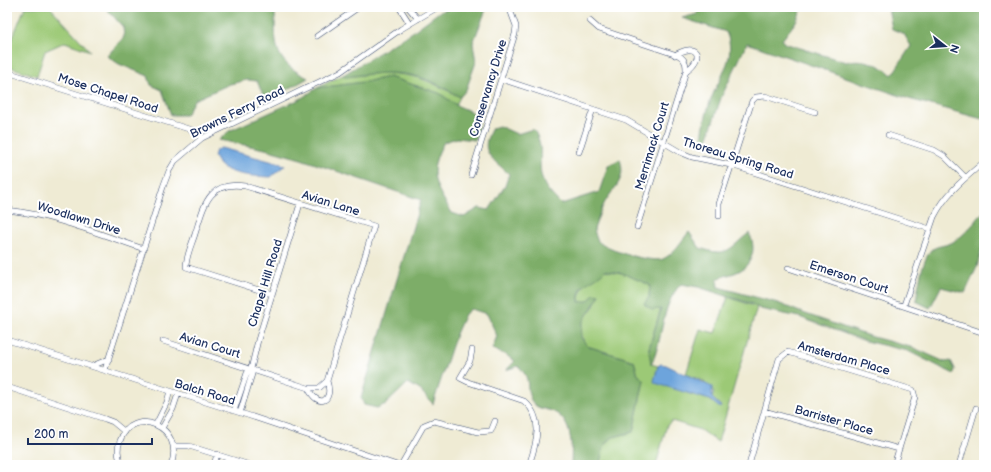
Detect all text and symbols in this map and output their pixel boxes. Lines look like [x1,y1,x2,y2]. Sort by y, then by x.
north arrow [925,26,965,66]
street label: Conservancy Drive [467,38,510,139]
text: N [947,43,962,55]
street label: Mose Chapel Road [56,70,160,117]
street label: Browns Ferry Road [188,83,287,142]
street label: Merrimack Court [632,100,673,192]
street label: Thoreau Spring Road [681,134,795,183]
street label: Avian Lane [300,188,362,219]
street label: Woodlawn Drive [35,199,122,238]
street label: Chapel Hill Road [245,237,286,329]
street label: Emerson Court [807,258,891,297]
street label: Avian Court [178,329,242,362]
street label: Amsterdam Place [796,338,892,379]
street label: Balch Road [173,376,237,409]
street label: Barrister Place [793,402,875,439]
scale bar [28,420,152,446]
text: 200 m [34,427,68,442]

